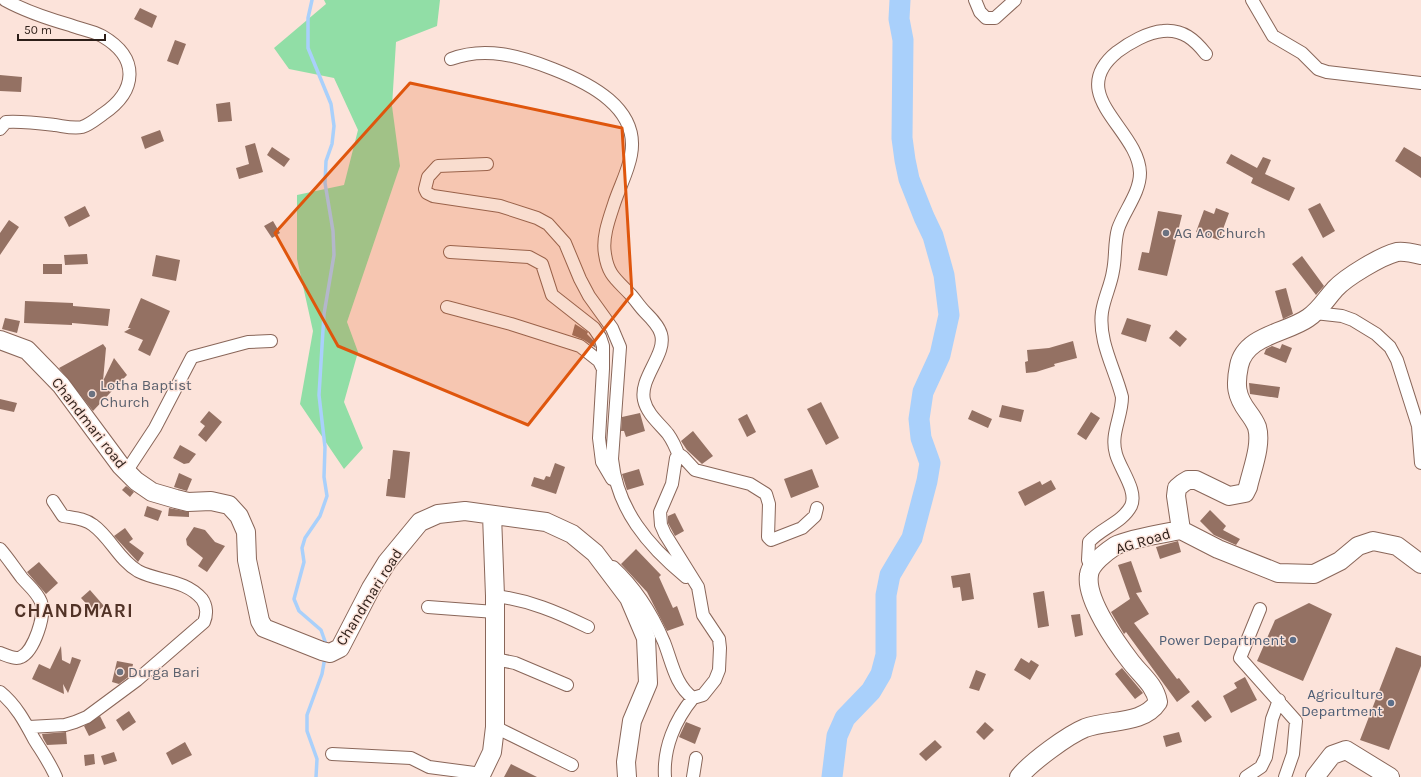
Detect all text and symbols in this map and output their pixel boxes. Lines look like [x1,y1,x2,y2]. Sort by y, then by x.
scale bar [18,16,105,42]
text: 50 m [24,23,52,37]
place label: AG Ao Church [1174,224,1266,242]
marker: AG Ao Church [1161,228,1171,238]
street label: Chandmari road [48,374,130,472]
place label: Lotha Baptist Church [100,376,192,411]
marker: Lotha Baptist Church [87,389,97,399]
street label: AG Road [1113,524,1173,558]
street label: Chandmari road [332,545,406,649]
district label: CHANDMARI [14,600,134,622]
place label: Power Department [1159,631,1285,649]
marker: Power Department [1288,635,1298,645]
place label: Durga Bari [128,663,200,681]
marker: Durga Bari [115,667,125,677]
place label: Agriculture Department [1301,685,1383,720]
marker: Agriculture Department [1386,698,1396,708]

